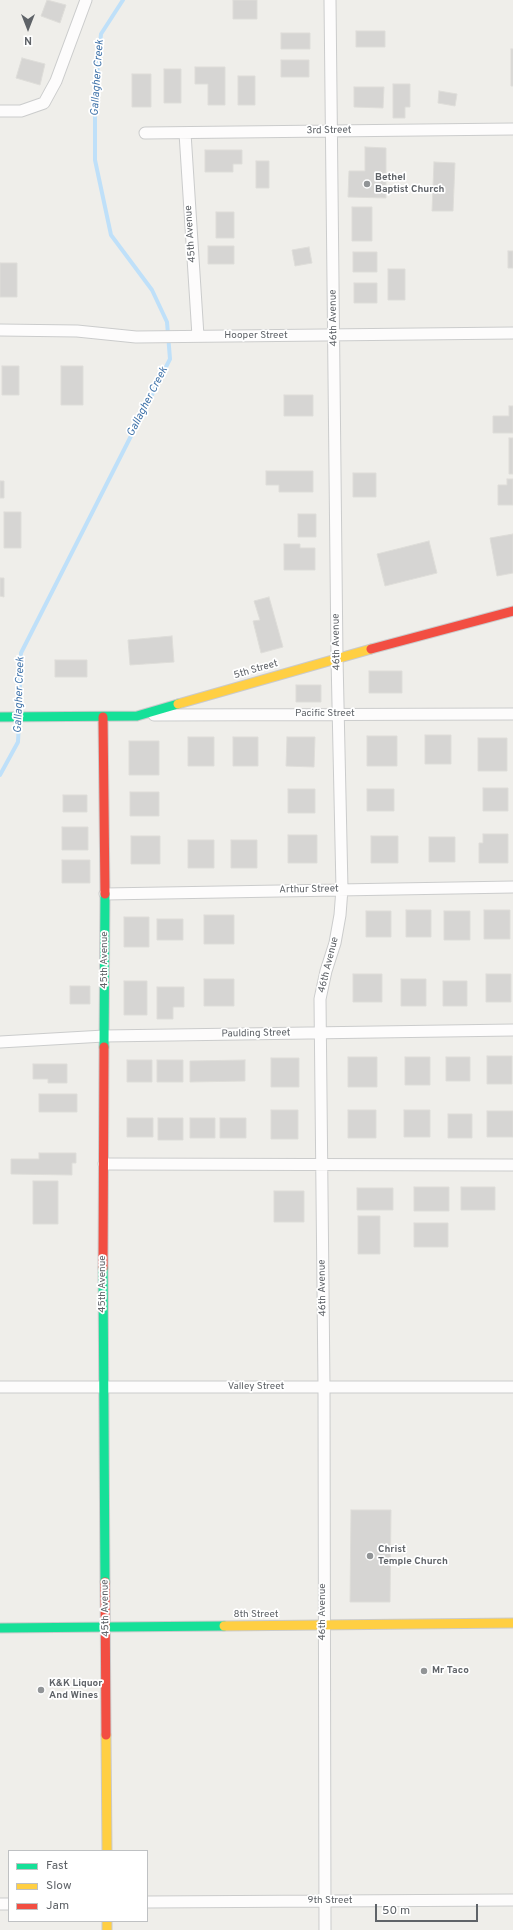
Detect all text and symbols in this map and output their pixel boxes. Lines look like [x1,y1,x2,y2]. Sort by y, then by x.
north arrow [8,8,48,48]
text: N [24,33,32,47]
water label: Gallagher Creek [89,39,107,117]
street label: 3rd Street [306,125,352,137]
place label: Bethel Baptist Church [375,172,445,196]
marker: Bethel Baptist Church [362,179,372,189]
street label: 45th Avenue [183,205,199,263]
street label: 46th Avenue [328,289,340,347]
street label: Hooper Street [224,330,288,342]
water label: Gallagher Creek [125,365,171,439]
street label: 46th Avenue [331,613,343,671]
water label: Gallagher Creek [12,657,28,733]
street label: 5th Street [233,658,279,682]
street label: Pacific Street [295,708,355,720]
street label: Arthur Street [279,883,339,897]
street label: 45th Avenue [99,931,111,989]
street label: 46th Avenue [316,936,342,994]
street label: Paulding Street [221,1027,291,1041]
street label: 45th Avenue [97,1255,109,1313]
street label: 46th Avenue [317,1259,329,1317]
street label: Valley Street [228,1381,284,1393]
place label: Christ Temple Church [378,1544,448,1568]
marker: Christ Temple Church [365,1551,375,1561]
street label: 45th Avenue [99,1579,113,1637]
street label: 46th Avenue [317,1583,329,1641]
street label: 8th Street [233,1609,279,1621]
place label: Mr Taco [432,1665,469,1677]
marker: Mr Taco [419,1666,429,1676]
place label: K&K Liquor And Wines [49,1678,102,1702]
marker: K&K Liquor And Wines [36,1685,46,1695]
legend [8,1850,148,1922]
text: Fast [46,1858,68,1874]
text: Slow [46,1878,72,1894]
street label: 9th Street [307,1895,353,1907]
scale bar [377,1896,480,1922]
text: Jam [46,1898,69,1914]
text: 50 m [382,1903,410,1919]

